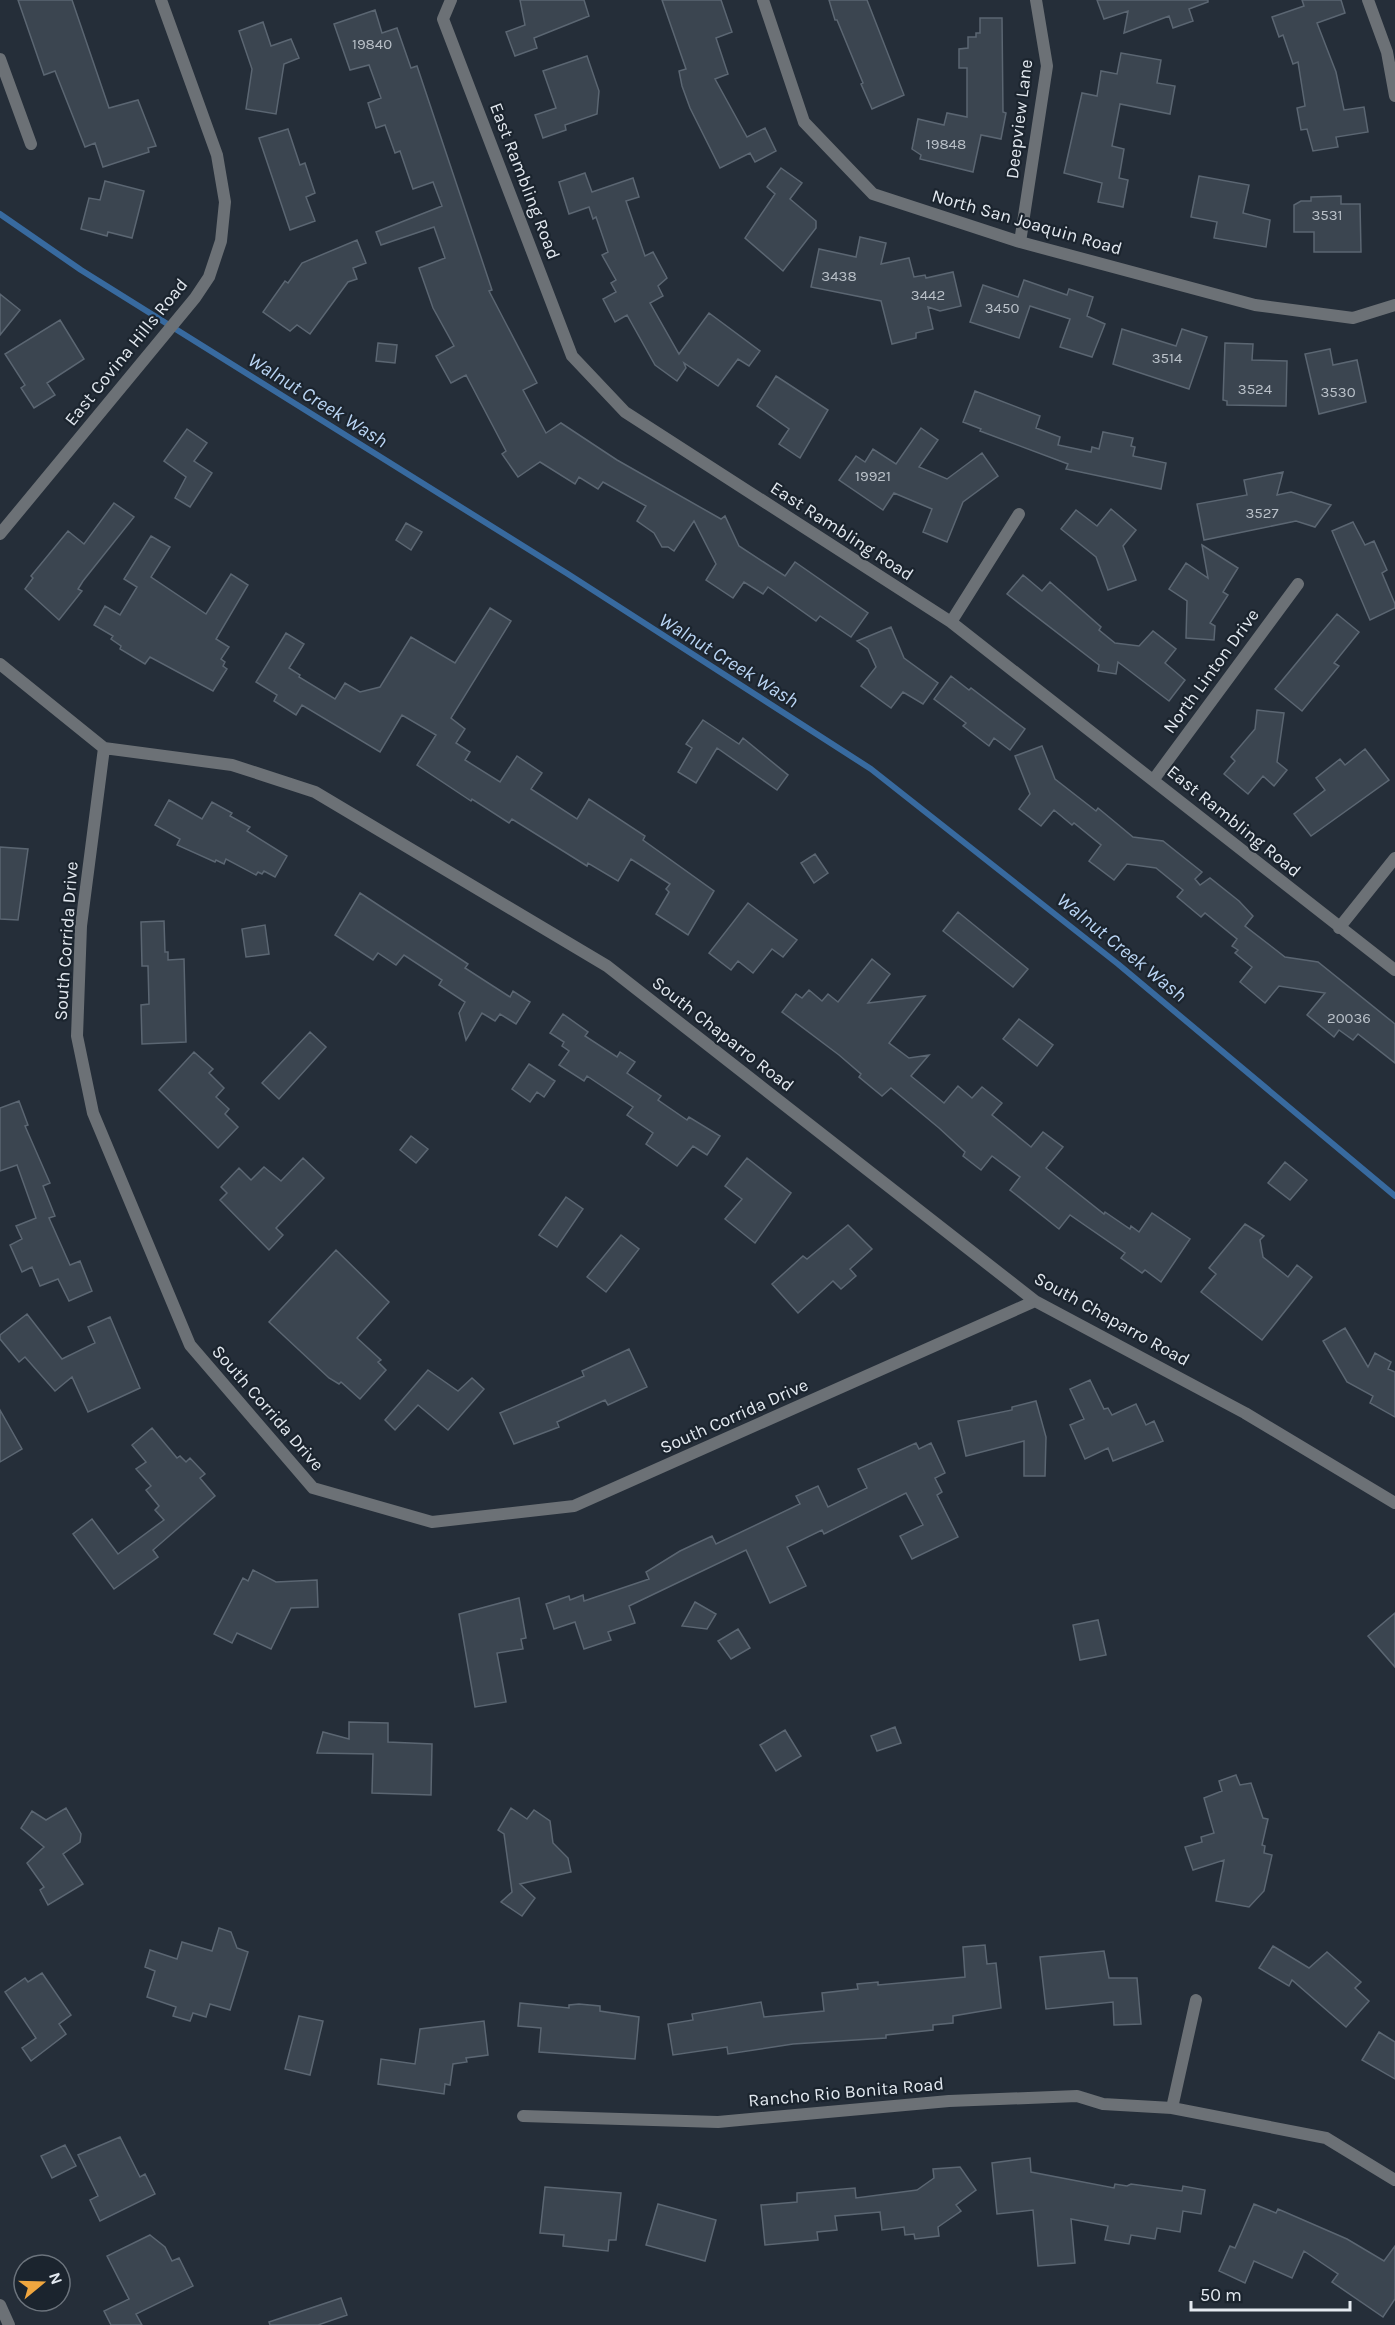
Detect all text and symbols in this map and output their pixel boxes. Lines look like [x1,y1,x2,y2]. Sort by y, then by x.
house number: 19840 [352,35,392,53]
street label: Deepview Lane [1001,58,1037,180]
street label: East Rambling Road [485,100,565,262]
house number: 19848 [926,135,966,153]
street label: North San Joaquin Road [929,184,1125,260]
house number: 3531 [1311,206,1343,224]
house number: 3438 [821,267,857,285]
street label: East Covina Hills Road [60,274,192,430]
house number: 3442 [911,286,945,304]
house number: 3450 [985,299,1019,317]
water label: Walnut Creek Wash [244,348,392,453]
house number: 3514 [1152,349,1183,367]
house number: 3524 [1238,380,1273,398]
house number: 3530 [1320,383,1356,401]
house number: 19921 [855,467,891,485]
street label: East Rambling Road [766,477,918,585]
house number: 3527 [1245,504,1279,522]
street label: North Linton Drive [1158,604,1264,738]
water label: Walnut Creek Wash [655,608,803,713]
street label: East Rambling Road [1163,760,1305,882]
street label: South Corrida Drive [49,861,83,1021]
water label: Walnut Creek Wash [1052,888,1191,1007]
street label: South Chaparro Road [648,972,798,1096]
house number: 20036 [1327,1009,1371,1027]
street label: South Chaparro Road [1030,1267,1194,1371]
street label: South Corrida Drive [207,1341,329,1475]
street label: South Corrida Drive [657,1373,811,1459]
street label: Rancho Rio Bonita Road [747,2072,945,2112]
north arrow [12,2253,72,2313]
text: N [45,2270,67,2287]
scale bar [1191,2274,1350,2312]
text: 50 m [1200,2284,1242,2306]

